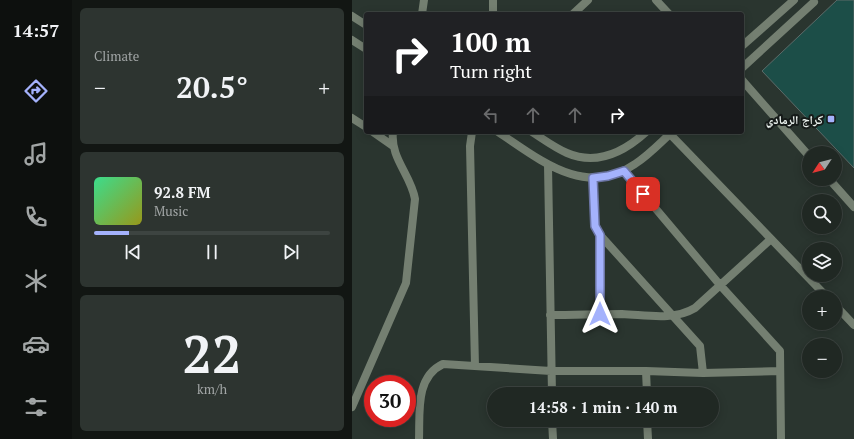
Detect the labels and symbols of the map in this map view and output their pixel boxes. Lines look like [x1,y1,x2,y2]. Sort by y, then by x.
place label: كراج الرمادي [766,112,824,129]
marker: كراج الرمادي [826,114,836,124]
north arrow [802,146,842,186]
pin [626,177,660,211]
position arrow [579,293,621,335]
speed limit sign: 30 [364,375,416,427]

